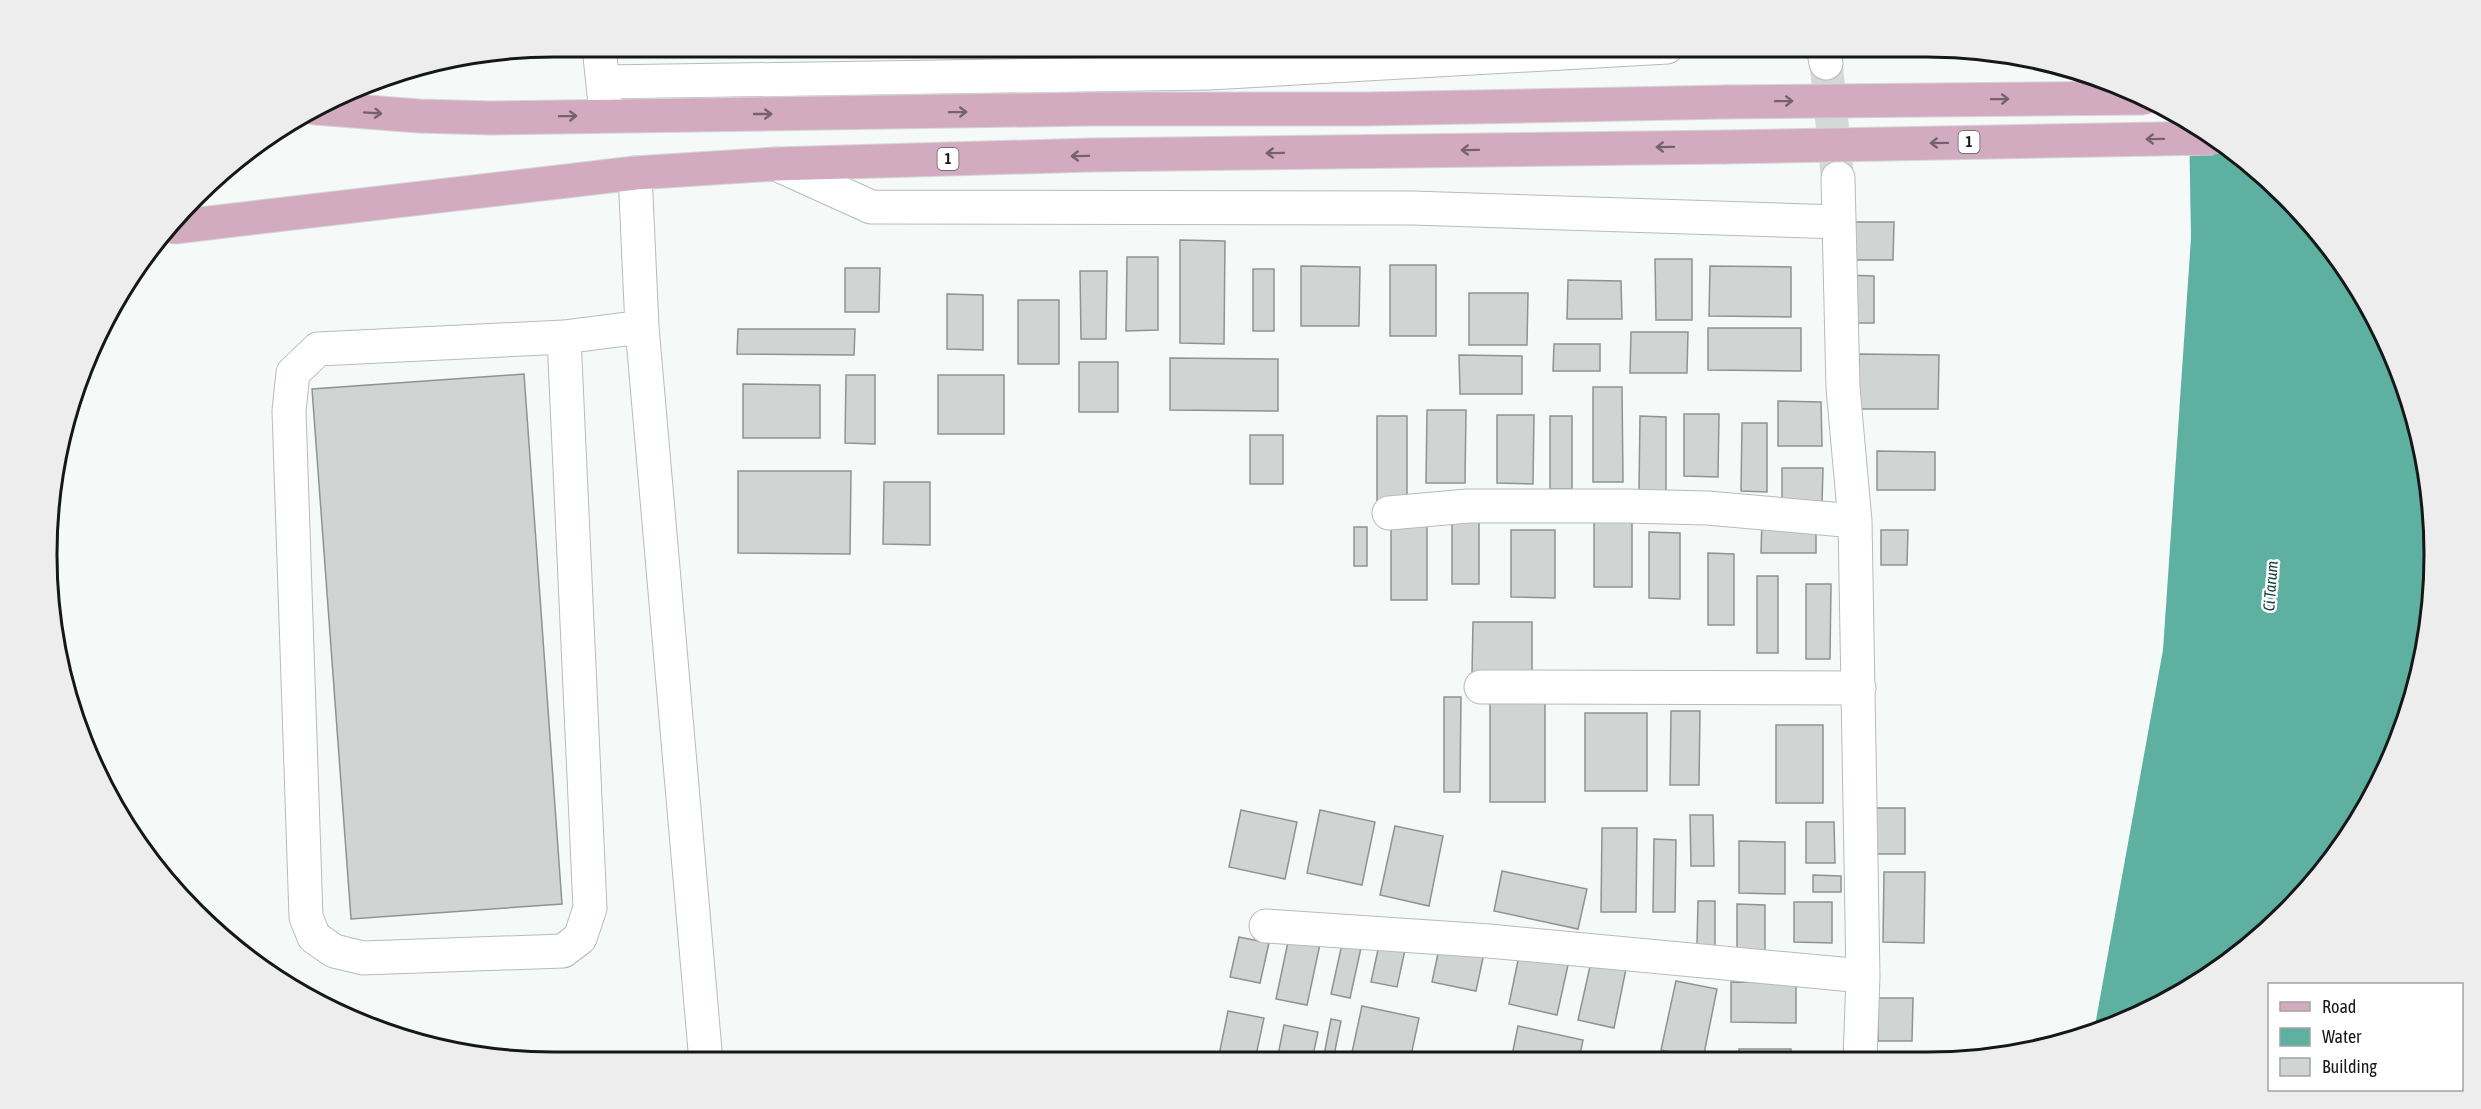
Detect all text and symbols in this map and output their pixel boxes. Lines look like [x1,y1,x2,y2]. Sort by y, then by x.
one-way arrow [1990,93,2010,105]
one-way arrow [1774,95,1794,107]
one-way arrow [948,106,968,118]
one-way arrow [363,108,383,119]
one-way arrow [753,108,773,120]
one-way arrow [558,110,578,122]
road number: 1 [1958,131,1980,153]
one-way arrow [2145,133,2165,145]
one-way arrow [1929,137,1949,149]
one-way arrow [1656,141,1676,153]
one-way arrow [1461,144,1481,156]
road number: 1 [938,148,958,170]
one-way arrow [1266,148,1286,159]
one-way arrow [1071,150,1091,161]
water label: Ci Tarum [2259,560,2281,612]
legend [2268,983,2463,1091]
text: Road [2322,996,2356,1017]
text: Water [2322,1026,2362,1047]
text: Building [2322,1056,2377,1077]

